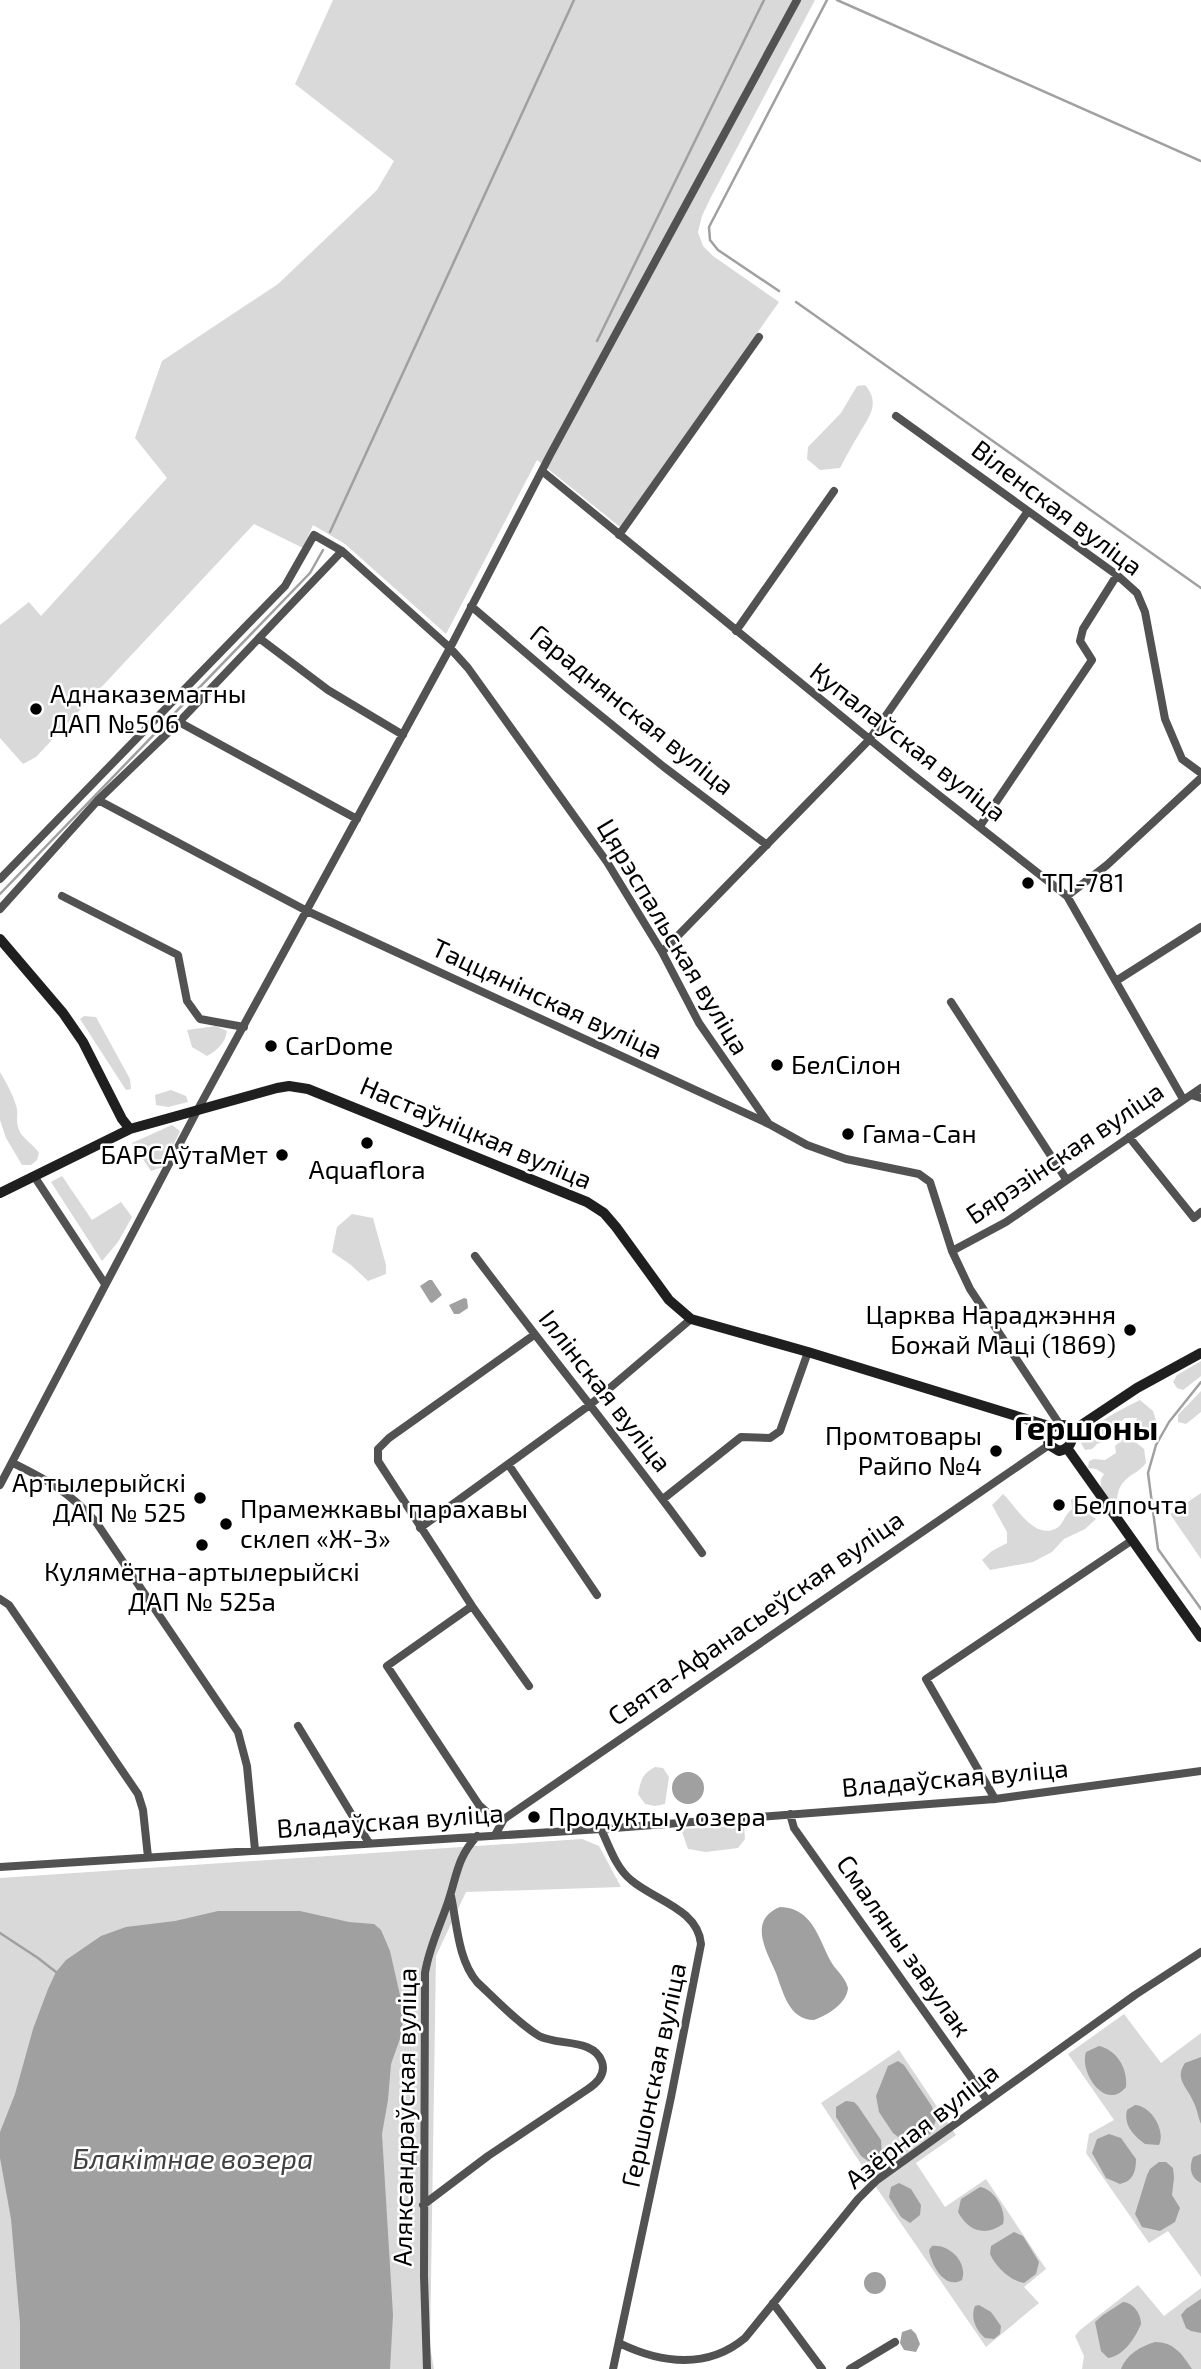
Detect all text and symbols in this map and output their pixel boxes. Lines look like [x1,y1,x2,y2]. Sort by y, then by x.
street label: Віленская вуліца [966,433,1149,582]
street label: Гараднянская вуліца [524,617,741,801]
street label: Купалаўская вуліца [804,655,1013,828]
place label: Аднаказематны ДАП №506 [50,677,247,738]
marker: Аднаказематны ДАП №506 [28,701,44,717]
street label: Цярэспальская вуліца [591,813,757,1060]
place label: ТП-781 [1042,866,1125,897]
marker: ТП-781 [1020,875,1036,891]
street label: Таццянінская вуліца [427,931,668,1066]
place label: CarDome [285,1029,393,1060]
marker: CarDome [263,1038,279,1054]
place label: БелСілон [791,1048,901,1079]
marker: БелСілон [769,1057,785,1073]
street label: Настаўніцкая вуліца [356,1069,597,1195]
street label: Бярэзінская вуліца [960,1074,1169,1230]
place label: Гама-Сан [862,1117,977,1148]
marker: Гама-Сан [840,1126,856,1142]
marker: Aquaflora [359,1135,375,1151]
place label: БАРСАўтаМет [100,1138,268,1170]
marker: БАРСАўтаМет [274,1147,290,1163]
place label: Aquaflora [309,1153,425,1184]
place label: Царква Нараджэння Божай Маці (1869) [865,1298,1116,1359]
street label: Іллінская вуліца [533,1303,679,1478]
marker: Царква Нараджэння Божай Маці (1869) [1122,1322,1138,1338]
district label: Гершоны [1014,1407,1158,1447]
place label: Промтовары Райпо №4 [825,1419,982,1480]
marker: Промтовары Райпо №4 [988,1443,1004,1459]
place label: Артылерыйскі ДАП № 525 [12,1466,186,1527]
place label: Белпочта [1073,1488,1188,1519]
marker: Артылерыйскі ДАП № 525 [192,1490,208,1506]
place label: Прамежкавы парахавы склеп «Ж-З» [240,1492,528,1553]
marker: Белпочта [1051,1497,1067,1513]
street label: Свята-Афанасьеўская вуліца [601,1503,910,1732]
marker: Прамежкавы парахавы склеп «Ж-З» [218,1516,234,1532]
marker: Кулямётна-артылерыйскі ДАП № 525а [194,1537,210,1553]
place label: Кулямётна-артылерыйскі ДАП № 525а [44,1555,360,1616]
street label: Владаўская вуліца [840,1751,1070,1803]
street label: Владаўская вуліца [275,1796,505,1844]
place label: Продукты у озера [548,1800,766,1832]
marker: Продукты у озера [526,1809,542,1825]
street label: Смаляны завулак [830,1848,979,2042]
street label: Гершонская вуліца [614,1960,692,2190]
street label: Аляксандраўская вуліца [385,1967,423,2267]
street label: Азёрная вуліца [838,2055,1004,2195]
water label: Блакітнае возера [73,2141,313,2175]

